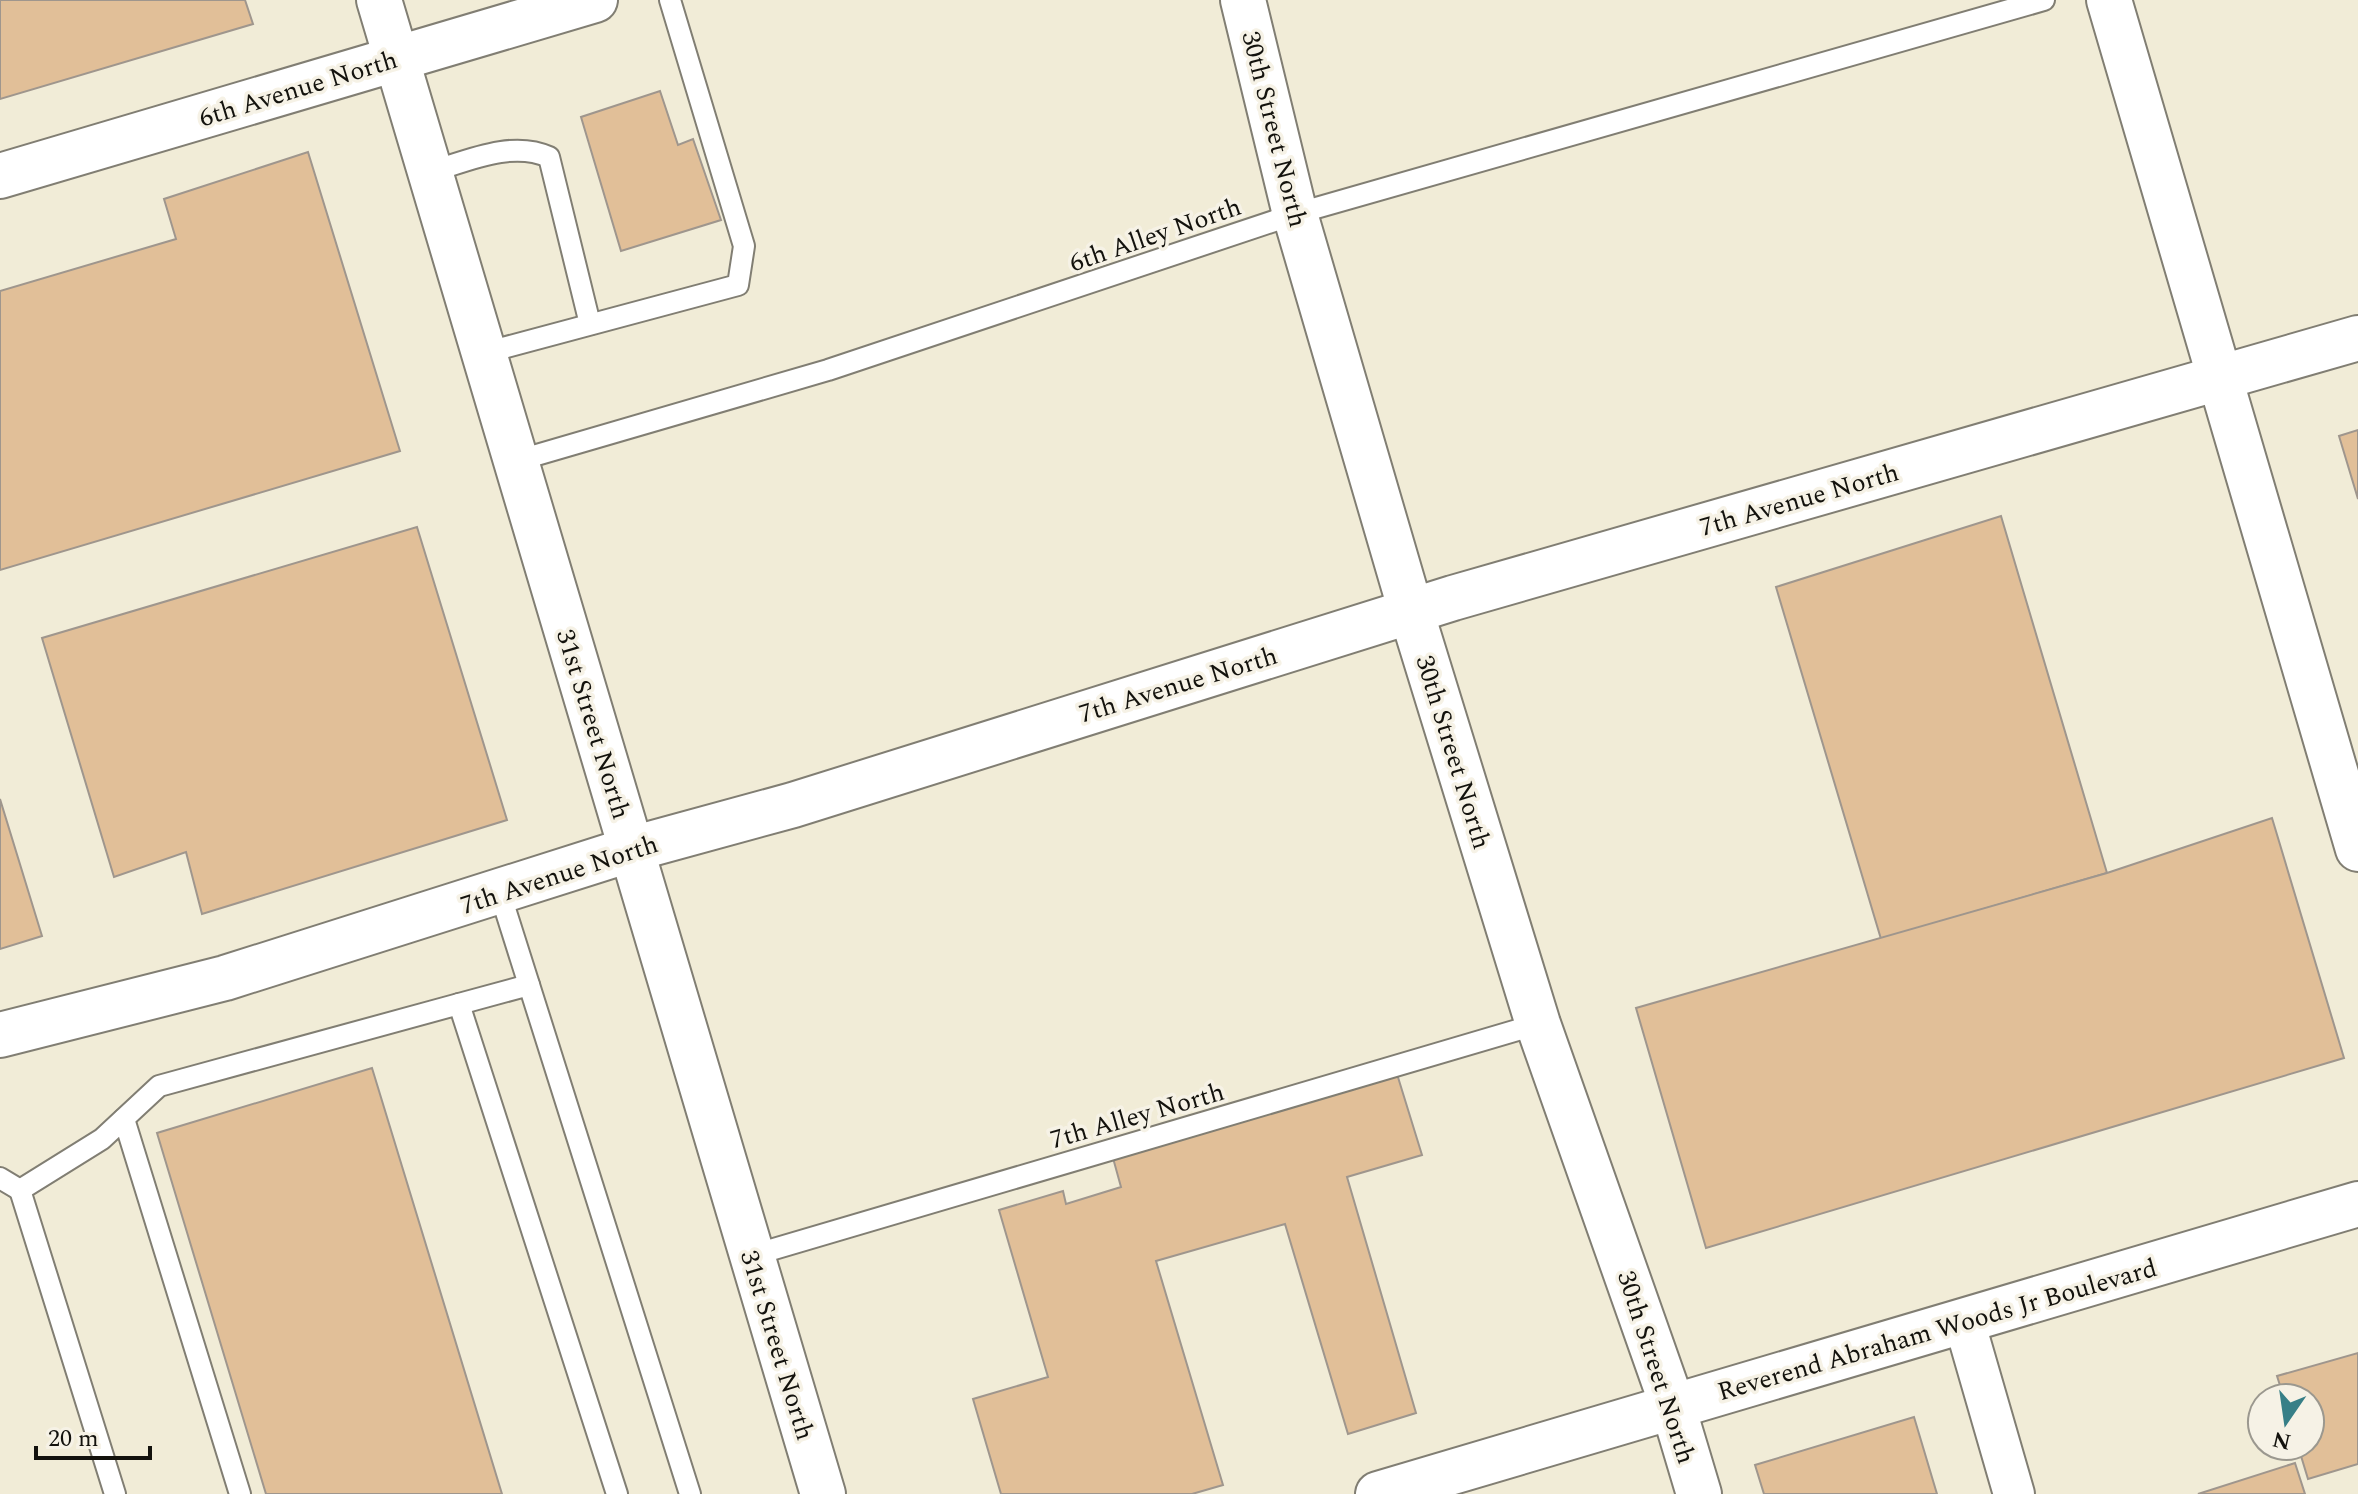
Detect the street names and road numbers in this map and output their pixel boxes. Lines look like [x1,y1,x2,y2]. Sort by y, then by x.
street label: 30th Street North [1230,27,1318,232]
street label: 6th Avenue North [194,40,402,138]
street label: 6th Alley North [1064,187,1247,283]
street label: 7th Avenue North [1695,452,1904,548]
street label: 31st Street North [545,624,641,824]
street label: 7th Avenue North [1074,636,1282,734]
street label: 30th Street North [1405,650,1502,854]
street label: 7th Avenue North [455,824,663,926]
street label: 7th Alley North [1046,1072,1229,1160]
street label: 31st Street North [729,1245,825,1445]
street label: Reverend Abraham Woods Jr Boulevard [1713,1248,2162,1412]
street label: 30th Street North [1606,1266,1706,1469]

